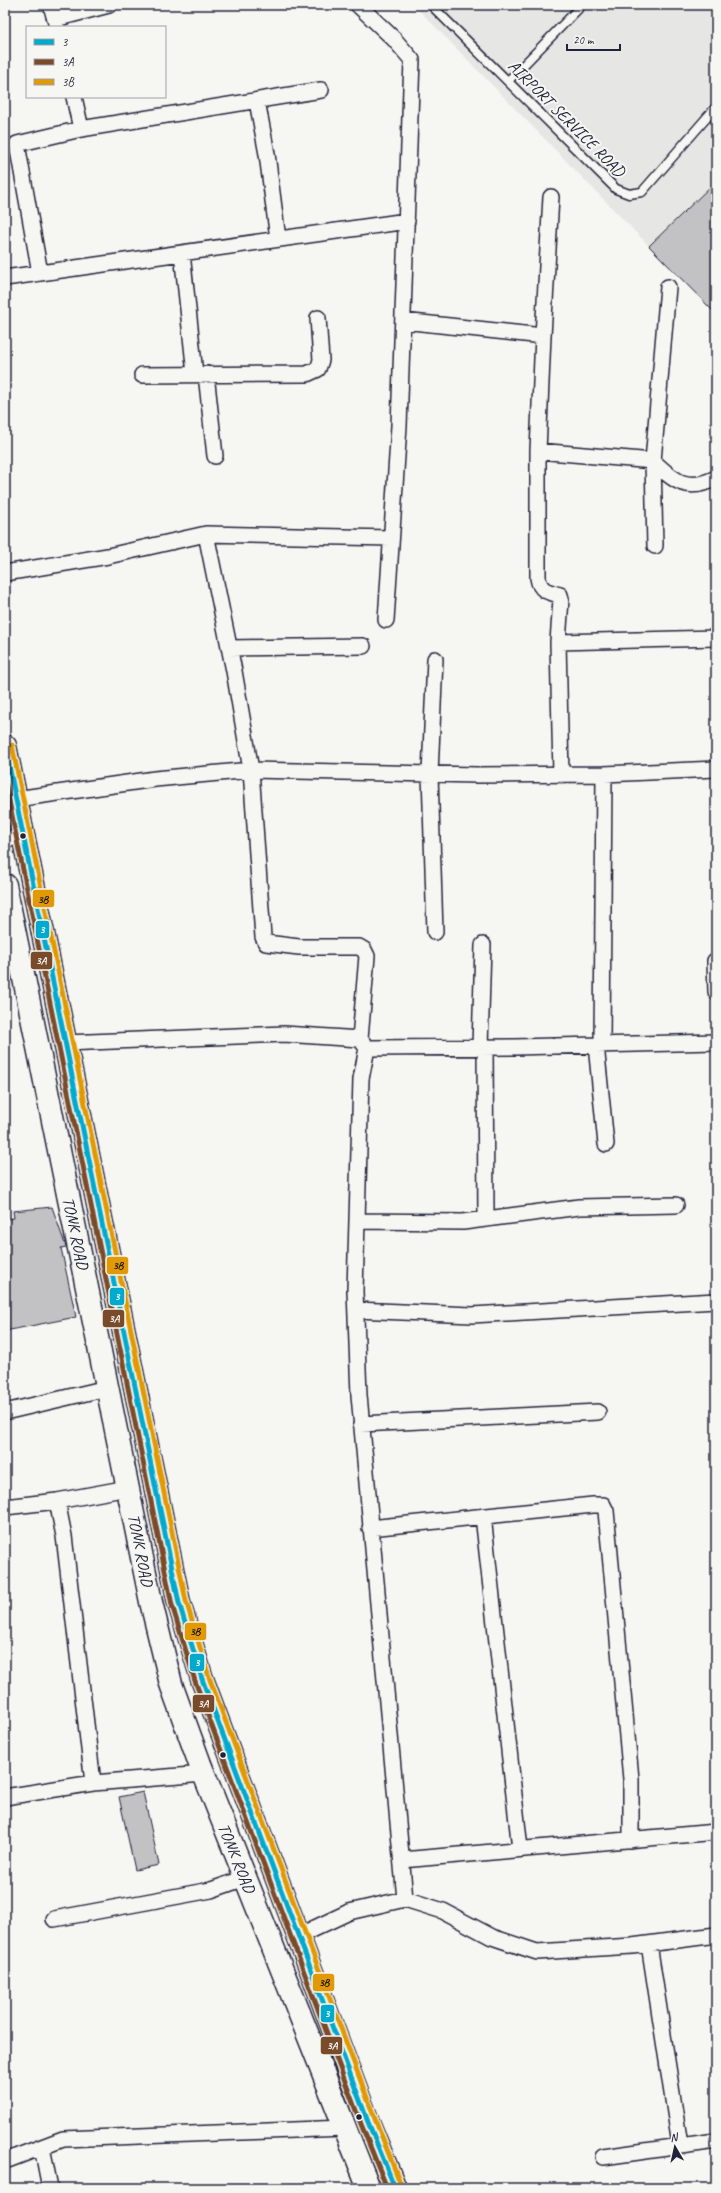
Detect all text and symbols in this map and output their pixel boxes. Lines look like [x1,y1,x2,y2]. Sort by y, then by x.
legend [26,26,166,98]
scale bar [567,26,620,52]
text: 20 m [573,32,595,48]
text: 3 [62,34,69,50]
text: 3A [62,54,74,70]
street label: AIRPORT SERVICE ROAD [504,55,631,183]
text: 3B [62,74,74,90]
unlabelled marker [18,831,28,841]
line badge: 3B [32,889,55,908]
text: 3B [38,892,50,906]
line badge: 3 [35,920,50,939]
text: 3 [40,922,46,936]
line badge: 3A [30,951,53,970]
text: 3A [36,953,48,967]
street label: TONK ROAD [58,1195,94,1272]
line badge: 3B [106,1256,129,1275]
text: 3B [113,1258,125,1272]
line badge: 3 [109,1287,125,1306]
text: 3 [115,1289,121,1303]
line badge: 3A [102,1309,125,1328]
text: 3A [109,1311,121,1325]
street label: TONK ROAD [123,1512,158,1589]
line badge: 3B [184,1622,207,1641]
text: 3B [190,1624,202,1638]
line badge: 3 [189,1653,205,1672]
text: 3 [195,1655,201,1669]
line badge: 3A [192,1694,215,1713]
text: 3A [198,1696,210,1710]
unlabelled marker [218,1750,228,1760]
street label: TONK ROAD [213,1820,260,1897]
line badge: 3B [312,1973,335,1992]
text: 3B [319,1975,331,1989]
line badge: 3 [320,2004,335,2023]
text: 3 [325,2006,331,2020]
line badge: 3A [320,2036,343,2055]
text: 3A [327,2038,339,2052]
unlabelled marker [354,2112,364,2122]
north arrow [655,2127,695,2167]
text: N [669,2129,680,2145]

